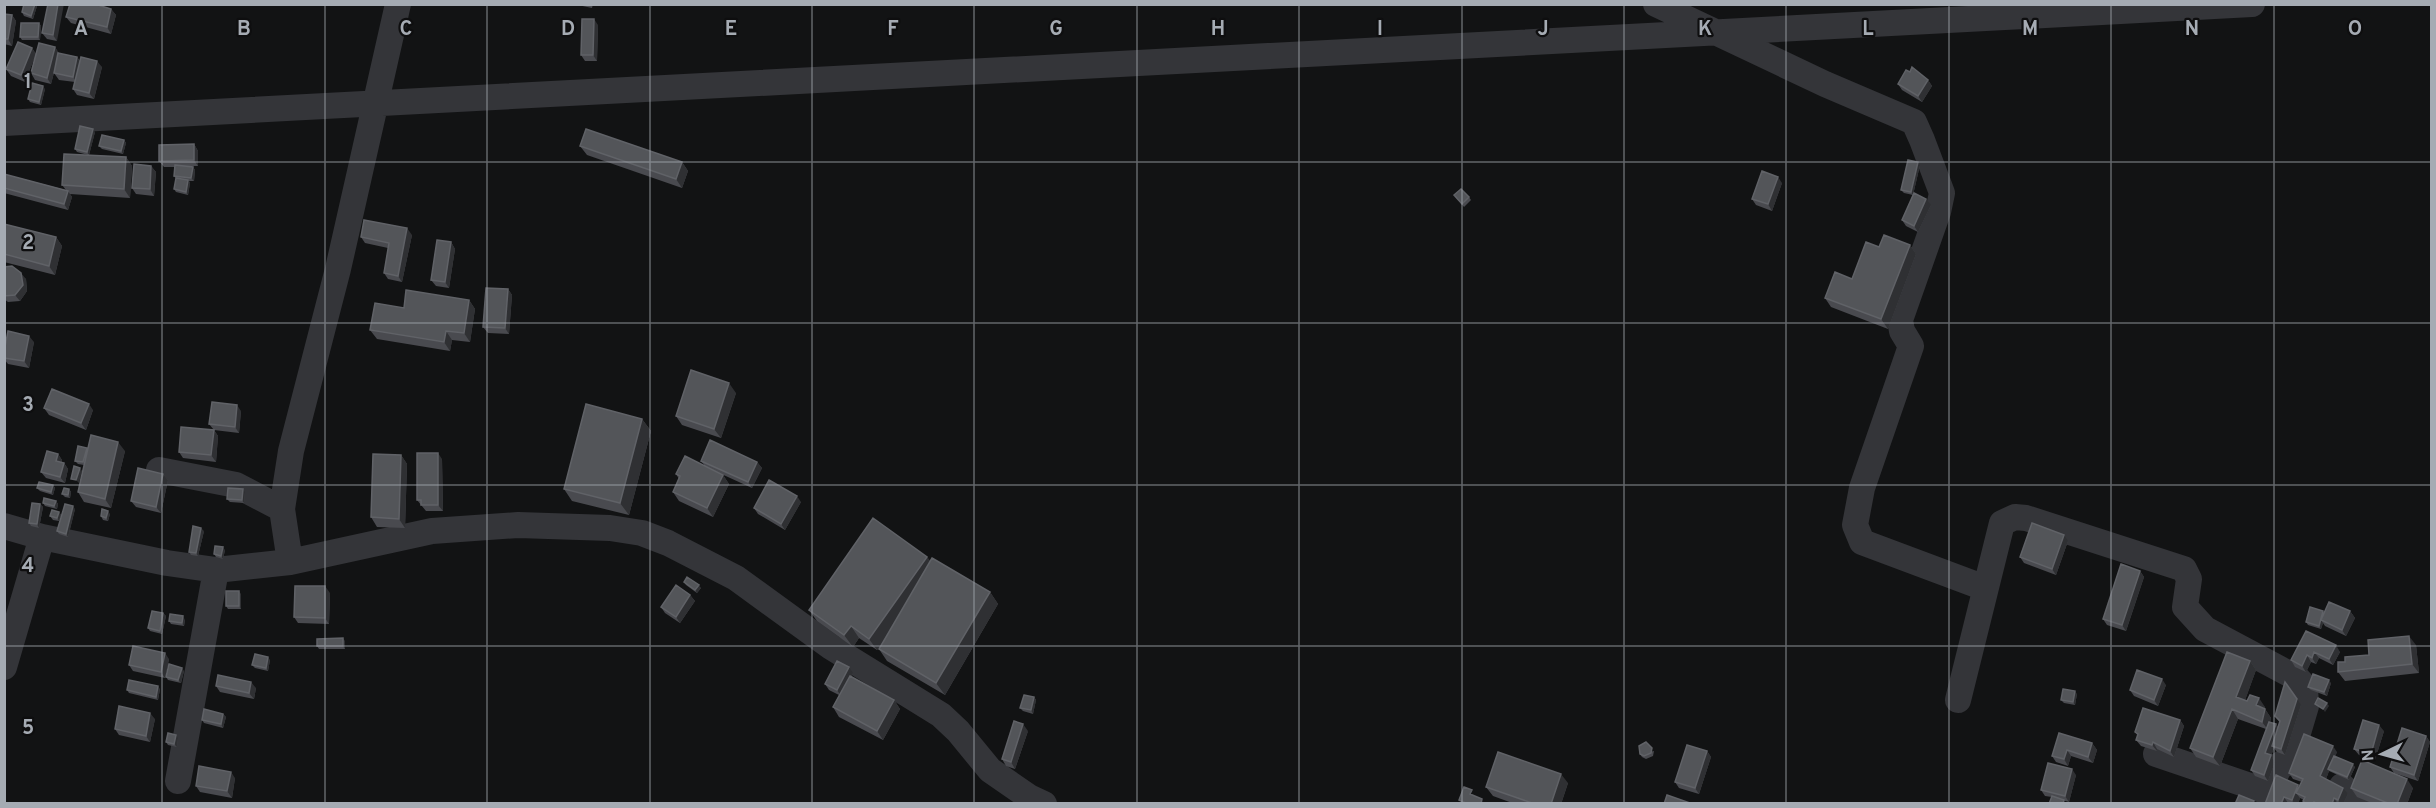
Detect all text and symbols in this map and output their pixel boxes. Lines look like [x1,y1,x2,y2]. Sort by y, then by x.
text: A [74,17,88,43]
text: B [237,17,251,43]
text: C [400,17,412,43]
text: D [561,17,575,43]
text: E [725,17,737,43]
text: F [887,17,899,43]
text: G [1049,17,1063,43]
text: H [1211,17,1225,43]
text: I [1377,17,1383,43]
text: J [1537,17,1549,43]
text: K [1698,17,1712,43]
text: L [1862,17,1874,43]
text: M [2022,17,2038,43]
text: N [2185,17,2199,43]
text: O [2348,17,2362,43]
text: 1 [24,70,32,96]
text: 2 [22,231,34,257]
text: 3 [22,393,34,419]
text: 4 [22,554,34,580]
text: 5 [22,716,34,742]
north arrow [2352,724,2412,784]
text: N [2359,749,2380,762]

